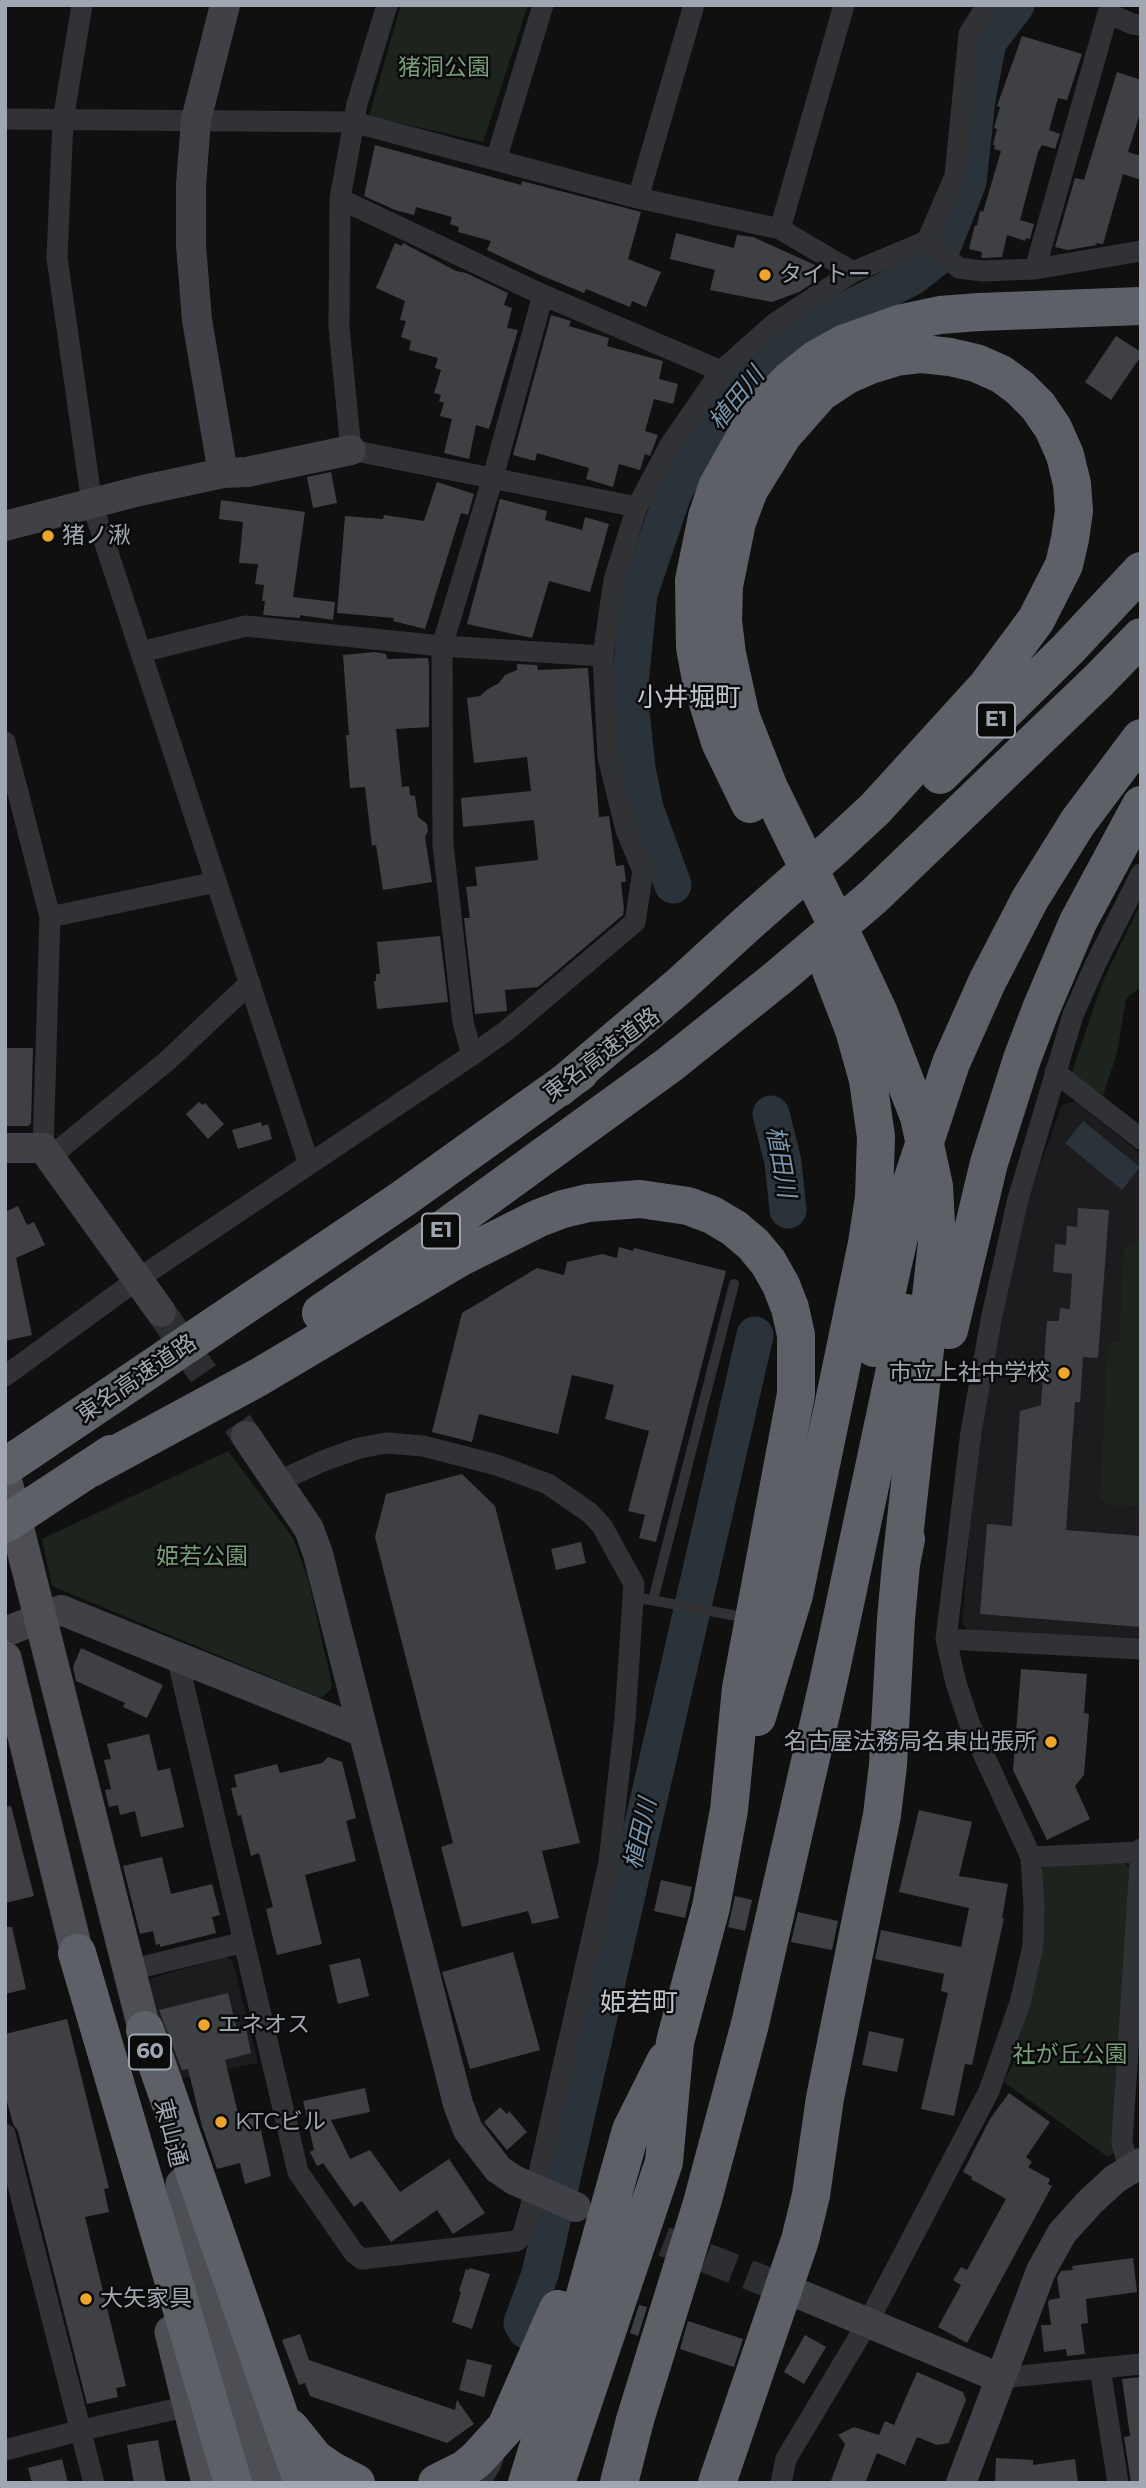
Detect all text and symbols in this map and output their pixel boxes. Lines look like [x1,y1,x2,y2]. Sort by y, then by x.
park label: 猪洞公園 [398,54,490,82]
place label: タイトー [779,261,871,289]
marker: タイトー [757,267,773,283]
water label: 植田川 [703,362,771,436]
place label: 猪ノ湫 [62,522,131,550]
marker: 猪ノ湫 [40,528,56,544]
district label: 小井堀町 [637,682,741,714]
road number: E1 [977,702,1015,738]
street label: 東名高速道路 [539,1002,665,1108]
water label: 植田川 [760,1124,800,1200]
road number: E1 [422,1214,460,1248]
street label: 東名高速道路 [72,1329,202,1429]
place label: 市立上社中学校 [889,1359,1050,1387]
marker: 市立上社中学校 [1056,1365,1072,1381]
park label: 姫若公園 [156,1543,248,1571]
place label: 名古屋法務局名東出張所 [784,1728,1037,1756]
marker: 名古屋法務局名東出張所 [1043,1734,1059,1750]
water label: 植田川 [619,1796,663,1872]
district label: 姫若町 [600,1987,678,2019]
place label: エネオス [218,2011,310,2039]
marker: エネオス [196,2017,212,2033]
road number: 60 [129,2035,171,2070]
park label: 社が丘公園 [1013,2041,1127,2069]
street label: 東山通 [148,2096,192,2170]
place label: KTCビル [235,2108,326,2136]
marker: KTCビル [213,2114,229,2130]
place label: 大矢家具 [100,2285,192,2313]
marker: 大矢家具 [78,2291,94,2307]

